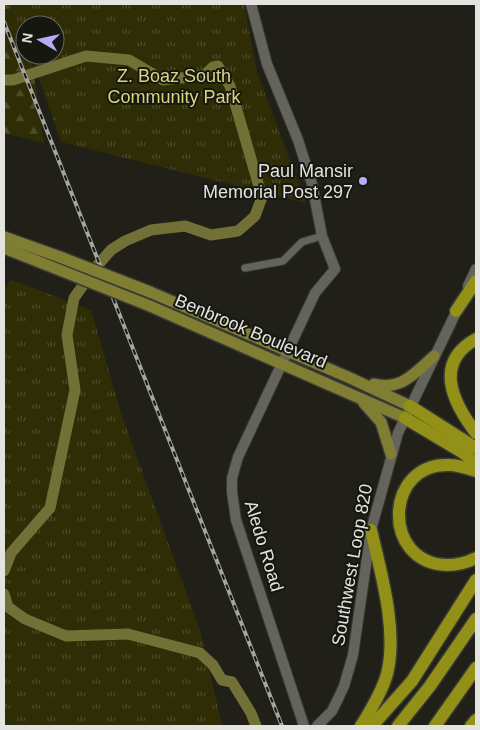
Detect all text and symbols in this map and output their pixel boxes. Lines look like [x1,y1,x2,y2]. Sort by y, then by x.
north arrow [15,15,65,65]
text: N [18,32,36,44]
park label: Z. Boaz South Community Park [107,66,242,107]
place label: Paul Mansir Memorial Post 297 [203,161,353,202]
marker: Paul Mansir Memorial Post 297 [357,175,369,187]
street label: Benbrook Boulevard [172,290,330,372]
street label: Southwest Loop 820 [328,482,376,648]
street label: Aledo Road [241,498,287,594]

